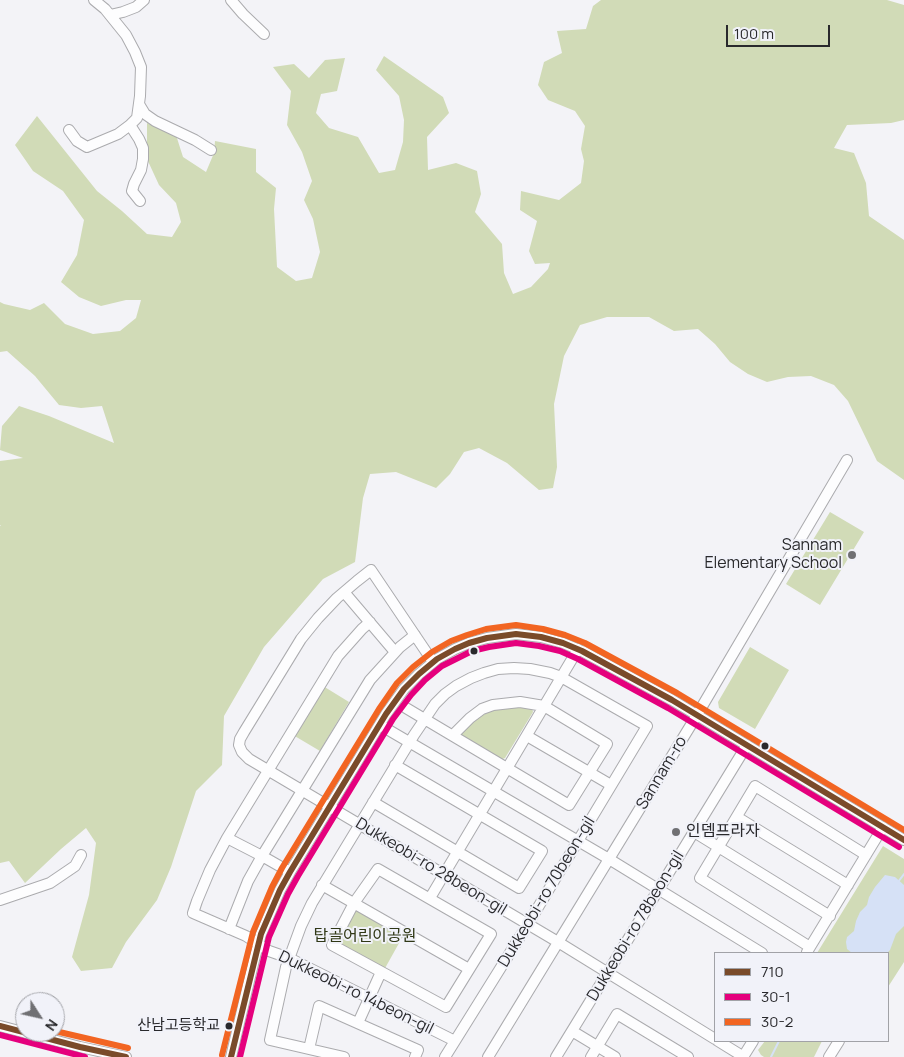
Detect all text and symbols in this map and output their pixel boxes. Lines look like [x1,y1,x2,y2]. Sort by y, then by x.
scale bar [729,15,833,47]
text: 100 m [734,23,774,44]
place label: Sannam Elementary School [704,536,842,574]
marker: Sannam Elementary School [846,549,858,561]
unlabelled marker [469,646,479,656]
street label: Sannam-ro [633,733,691,813]
unlabelled marker [760,741,770,751]
street label: Dukkeobi-ro 70beon-gil [494,813,600,971]
street label: Dukkeobi-ro 28beon-gil [352,814,510,920]
place label: 인뎀프라자 [686,822,760,842]
marker: 인뎀프라자 [670,826,682,838]
street label: Dukkeobi-ro 78beon-gil [584,847,688,1005]
park label: 탑골어린이공원 [313,927,417,947]
street label: Dukkeobi-ro 14beon-gil [275,947,437,1039]
legend [714,952,889,1042]
text: 710 [761,961,784,982]
text: 30-1 [761,986,791,1007]
north arrow [15,992,65,1042]
text: 30-2 [761,1011,793,1032]
text: N [41,1016,63,1035]
place label: 산남고등학교 [137,1017,220,1035]
marker: 산남고등학교 [224,1021,234,1031]

